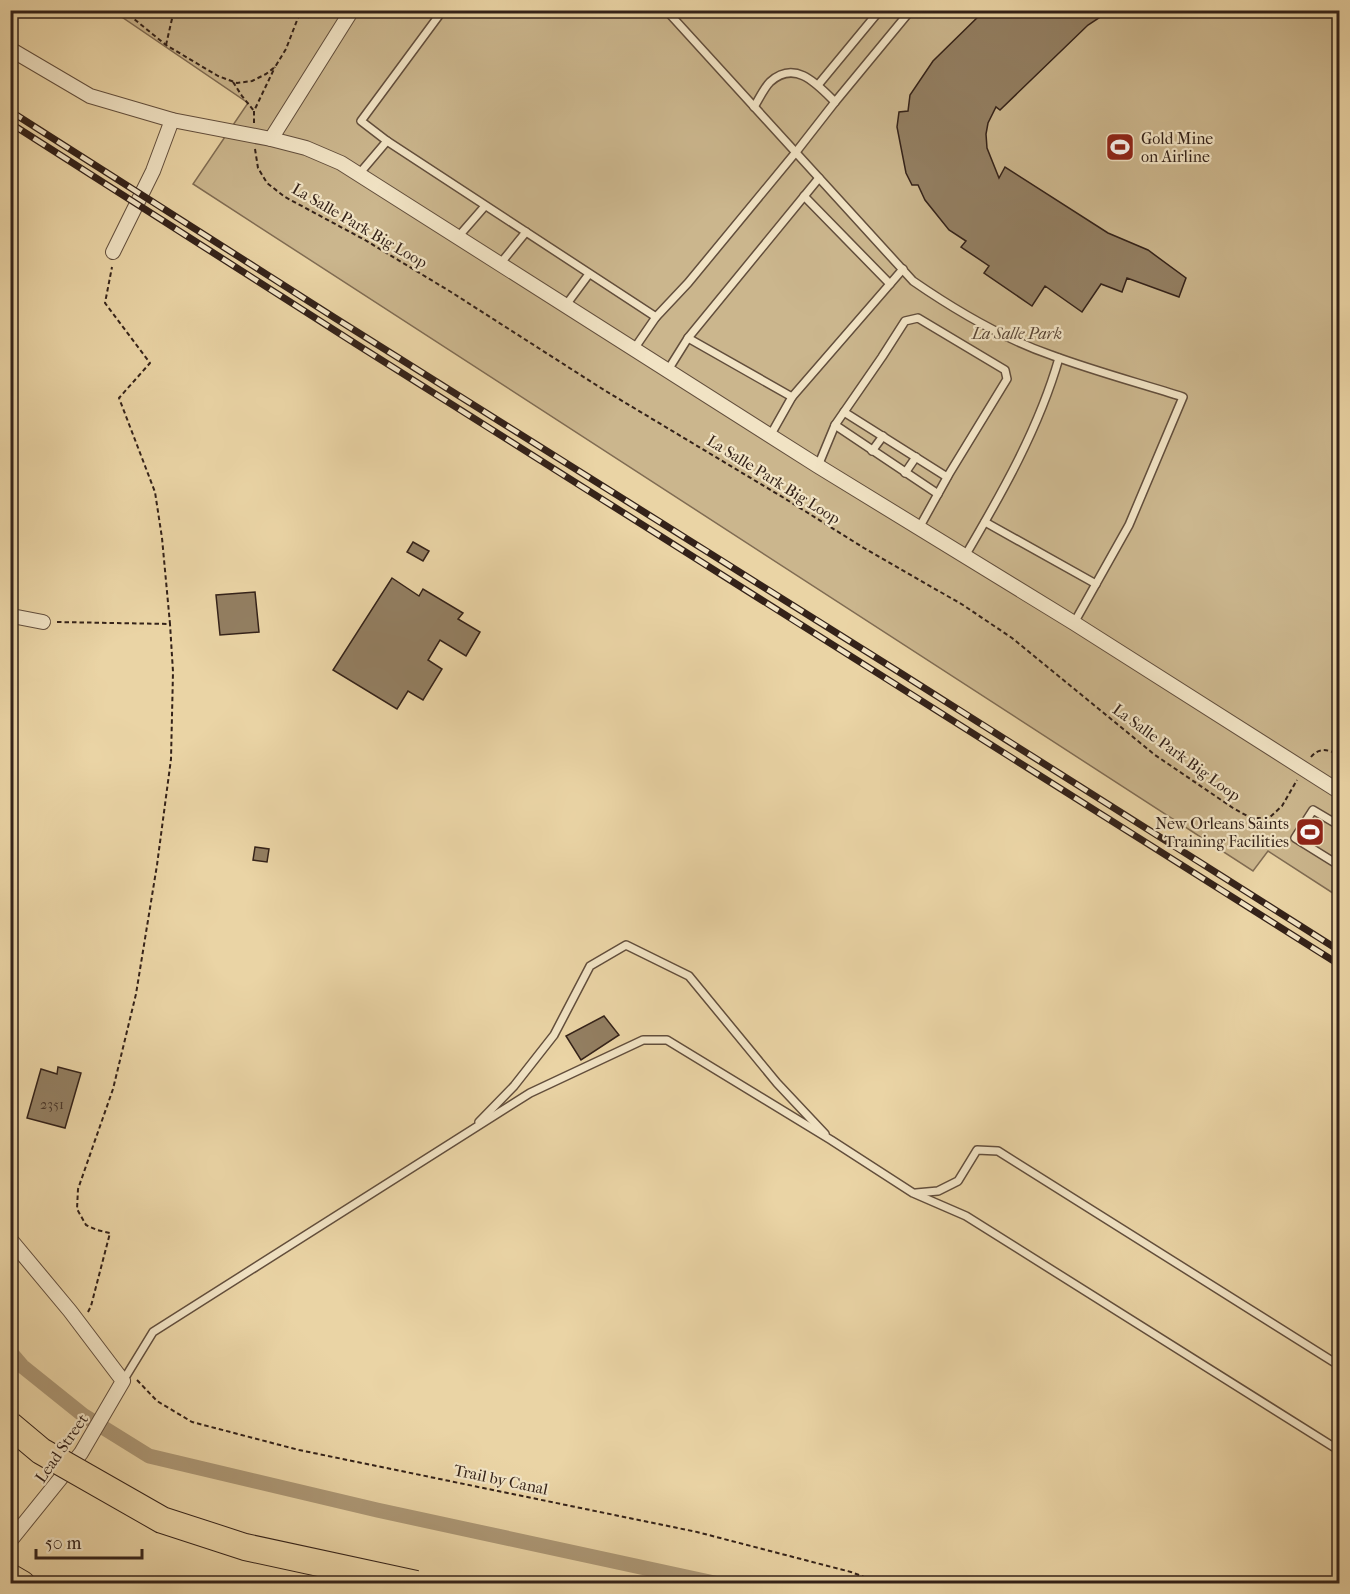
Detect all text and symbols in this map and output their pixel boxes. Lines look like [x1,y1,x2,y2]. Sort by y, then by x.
place label: Gold Mine on Airline [1141,129,1213,166]
sports icon: Gold Mine on Airline [1104,131,1136,163]
street label: La Salle Park Big Loop [289,179,431,272]
park label: La Salle Park [971,324,1062,343]
street label: La Salle Park Big Loop [704,431,844,528]
street label: La Salle Park Big Loop [1109,700,1245,805]
place label: New Orleans Saints Training Facilities [1155,814,1289,851]
sports icon: New Orleans Saints Training Facilities [1294,816,1326,848]
house number: 2351 [40,1096,64,1113]
street label: Lead Street [31,1410,92,1486]
street label: Trail by Canal [452,1460,550,1499]
scale bar [36,1522,142,1560]
text: 50 m [45,1533,82,1554]

